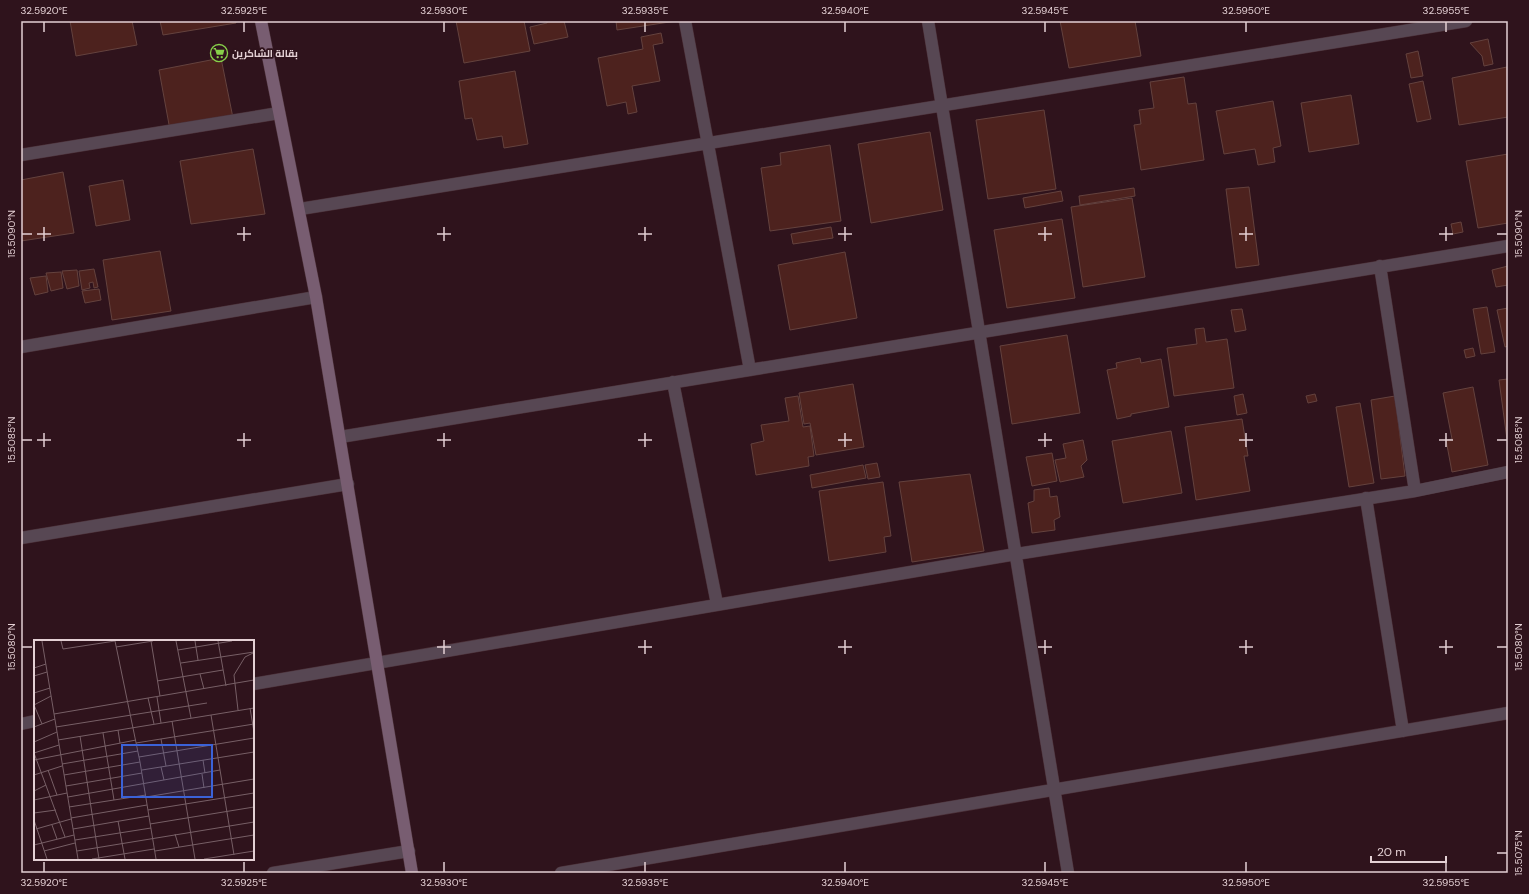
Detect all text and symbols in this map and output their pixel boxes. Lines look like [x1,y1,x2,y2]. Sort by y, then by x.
text: 32.5920°E [20,4,68,17]
text: 32.5925°E [221,4,268,17]
text: 32.5930°E [420,4,468,17]
text: 32.5935°E [622,4,669,17]
text: 32.5940°E [821,4,869,17]
text: 32.5945°E [1022,4,1069,17]
text: 32.5950°E [1222,4,1270,17]
text: 32.5955°E [1422,4,1470,17]
supermarket icon: بقالة الشاكرين [209,43,229,63]
place label: بقالة الشاكرين [232,47,298,60]
text: 15.5090°N [5,210,18,258]
text: 15.5090°N [1512,210,1525,258]
text: 15.5085°N [5,417,18,463]
text: 15.5085°N [1512,417,1525,463]
text: 15.5080°N [5,623,18,671]
text: 15.5080°N [1512,623,1525,671]
inset map [34,640,254,860]
text: 15.5075°N [1512,830,1525,876]
scale bar [1371,838,1446,864]
text: 20 m [1377,844,1406,860]
text: 32.5920°E [20,876,68,889]
text: 32.5925°E [221,876,268,889]
text: 32.5930°E [420,876,468,889]
text: 32.5935°E [622,876,669,889]
text: 32.5940°E [821,876,869,889]
text: 32.5945°E [1022,876,1069,889]
text: 32.5950°E [1222,876,1270,889]
text: 32.5955°E [1422,876,1470,889]

